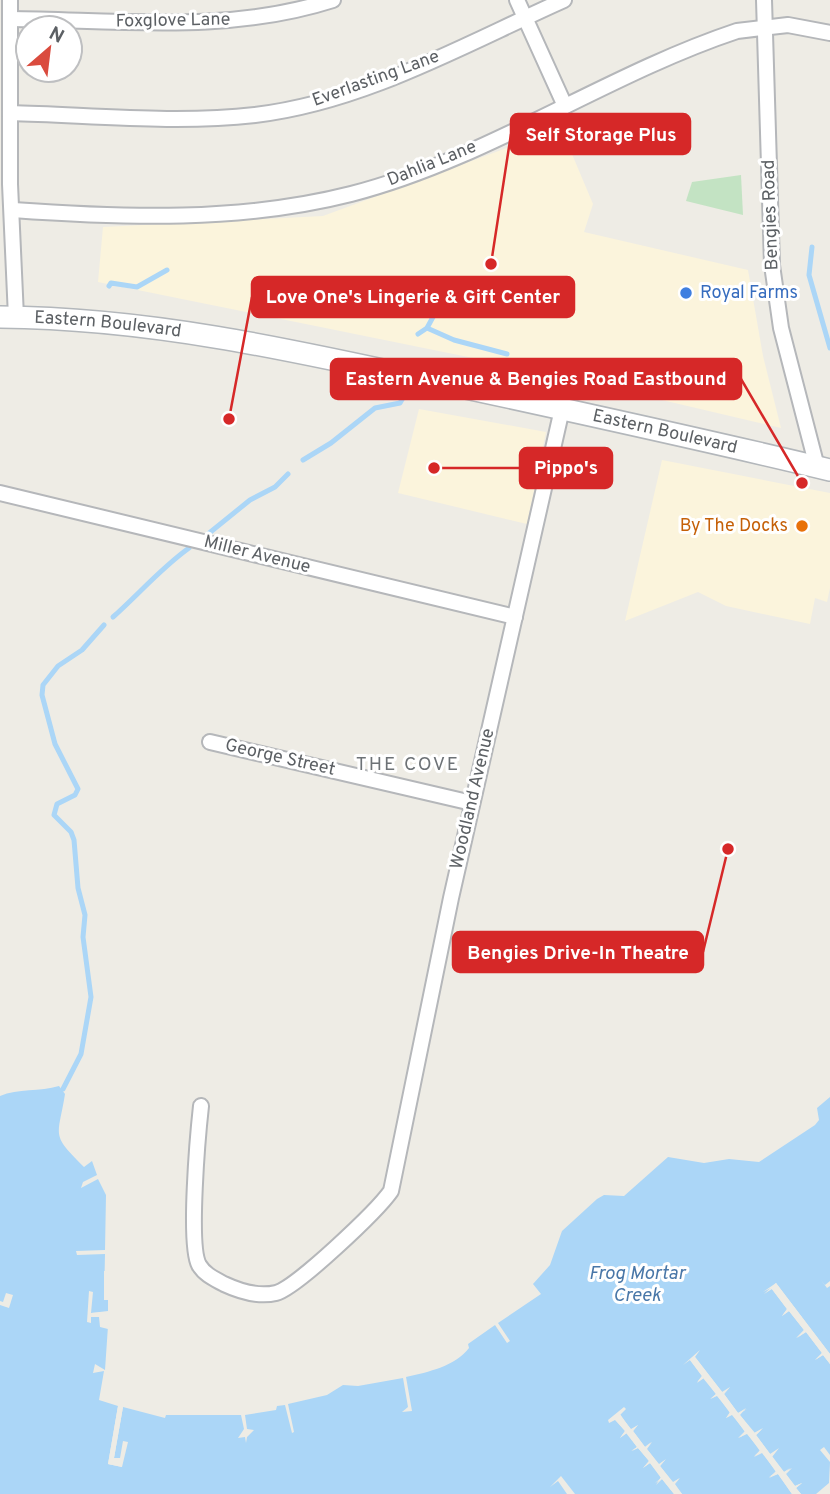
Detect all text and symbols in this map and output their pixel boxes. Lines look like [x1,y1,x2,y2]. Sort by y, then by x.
street label: Foxglove Lane [115,8,231,34]
north arrow [14,14,84,84]
text: N [44,22,68,50]
street label: Everlasting Lane [309,45,443,113]
callout: Self Storage Plus [511,114,690,154]
text: Self Storage Plus [525,124,677,148]
street label: Dahlia Lane [384,136,480,192]
street label: Bengies Road [758,159,784,271]
callout: Love One's Lingerie & Gift Center [252,277,574,317]
place label: Royal Farms [700,282,798,305]
marker: Royal Farms [678,285,694,301]
text: Love One's Lingerie & Gift Center [266,286,560,310]
street label: Eastern Boulevard [34,306,183,343]
callout: Eastern Avenue & Bengies Road Eastbound [331,359,741,399]
text: Eastern Avenue & Bengies Road Eastbound [345,368,727,392]
street label: Eastern Boulevard [590,404,740,459]
callout: Pippo's [520,448,612,488]
text: Pippo's [534,457,598,481]
place label: By The Docks [680,515,788,538]
marker: By The Docks [794,518,810,534]
street label: Miller Avenue [201,531,313,579]
street label: Woodland Avenue [446,726,500,872]
street label: George Street [223,734,337,782]
district label: THE COVE [356,753,460,777]
callout: Bengies Drive-In Theatre [453,932,703,972]
text: Bengies Drive-In Theatre [467,942,689,966]
water label: Frog Mortar Creek [589,1262,687,1308]

